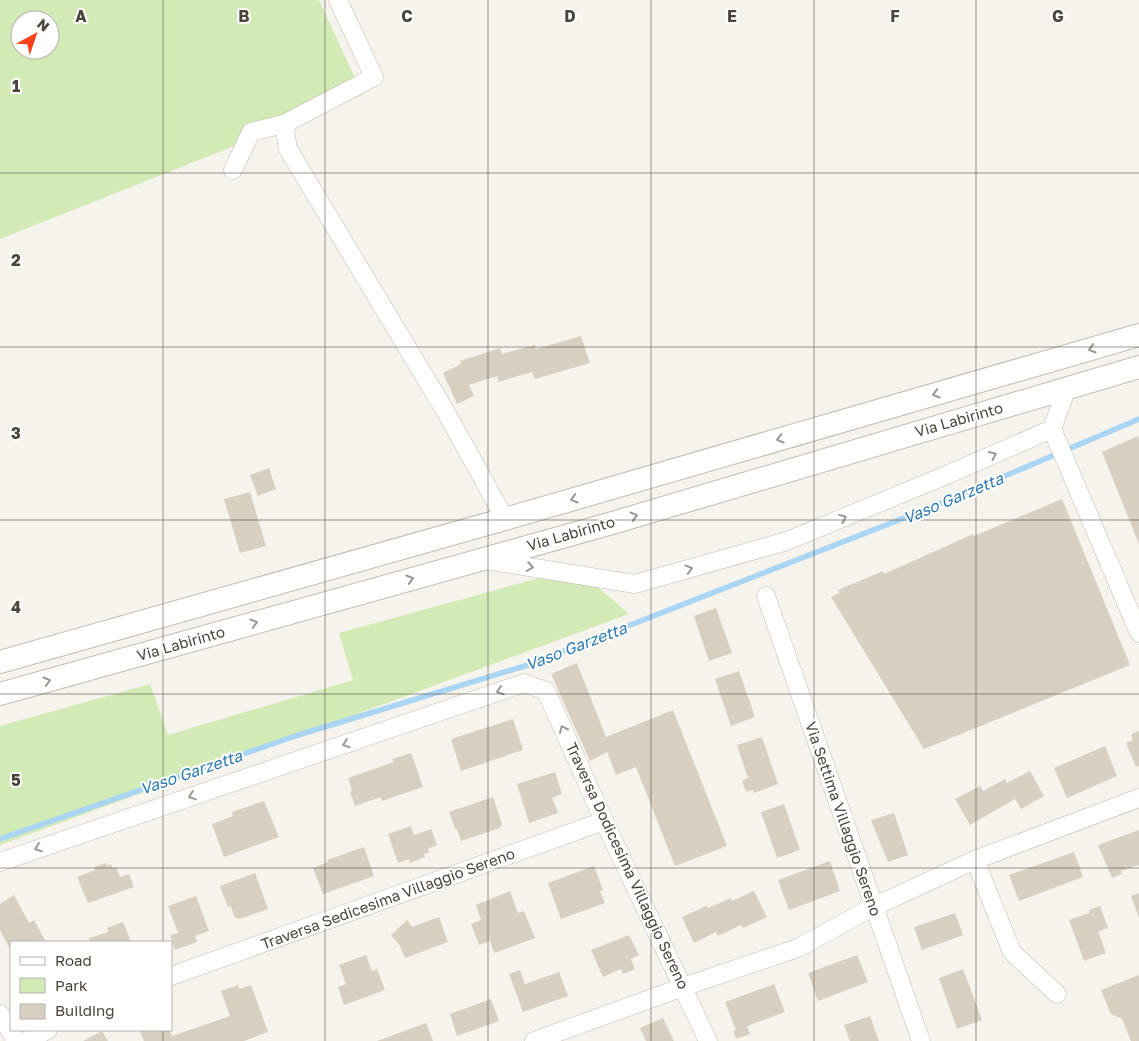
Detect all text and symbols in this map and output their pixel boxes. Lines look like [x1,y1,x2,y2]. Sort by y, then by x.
text: A [75,6,87,26]
text: B [238,6,250,26]
text: C [401,6,413,26]
text: D [564,6,576,26]
text: E [727,6,737,26]
text: F [890,6,900,26]
text: G [1052,6,1064,26]
north arrow [10,10,60,60]
text: N [34,15,53,35]
text: 1 [12,76,20,96]
text: 2 [11,250,21,270]
one-way arrow [1089,343,1097,353]
one-way arrow [933,389,941,399]
street label: Via Labirinto [913,398,1005,440]
text: 3 [11,423,21,443]
one-way arrow [776,434,785,444]
one-way arrow [988,451,997,462]
water label: Vaso Garzetta [900,468,1007,528]
one-way arrow [570,494,578,504]
street label: Via Labirinto [525,512,617,554]
one-way arrow [630,512,638,522]
one-way arrow [838,513,847,524]
one-way arrow [525,562,534,572]
one-way arrow [684,564,692,574]
one-way arrow [406,575,414,585]
text: 4 [11,597,21,617]
water label: Vaso Garzetta [523,617,630,674]
one-way arrow [249,619,258,629]
street label: Via Labirinto [135,622,227,664]
one-way arrow [42,677,51,687]
one-way arrow [496,685,505,695]
street label: Via Settima Villaggio Sereno [802,719,886,918]
one-way arrow [558,725,569,734]
one-way arrow [342,738,351,748]
street label: Traversa Dodicesima Villaggio Sereno [563,739,693,992]
water label: Vaso Garzetta [137,745,246,799]
text: 5 [11,770,21,790]
one-way arrow [189,790,197,800]
one-way arrow [35,843,43,853]
street label: Traversa Sedicesima Villaggio Sereno [258,844,517,952]
legend [10,941,172,1031]
text: Road [55,951,92,969]
text: Park [55,976,88,994]
text: Building [55,1001,115,1019]

